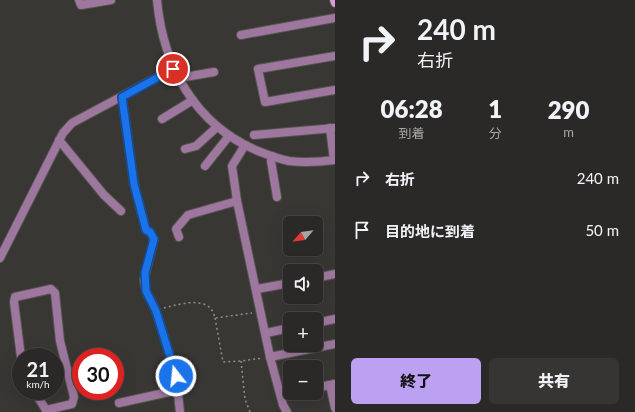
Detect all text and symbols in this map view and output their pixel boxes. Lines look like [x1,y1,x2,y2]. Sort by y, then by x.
text: 240 m [417,12,496,46]
icon: right [351,16,403,68]
text: 右折 [417,49,453,71]
pin [156,52,190,86]
icon: arrive [162,58,184,80]
text: 06:28 [381,94,443,123]
text: 1 [488,94,502,123]
text: 290 [548,95,589,124]
text: m [563,124,574,140]
text: 到着 [399,125,425,141]
text: 分 [489,125,502,141]
icon: right [351,167,373,189]
text: 240 m [577,169,619,187]
text: 右折 [385,170,415,188]
north arrow [283,216,323,256]
map controls [283,216,323,400]
icon: arrive [351,219,373,241]
text: 50 m [585,221,619,239]
text: 目的地に到着 [385,222,475,240]
button: sound [283,264,323,304]
button: + [283,312,323,352]
speed limit sign: 30 [72,348,124,400]
position arrow [155,355,197,397]
text: 21 [26,357,50,381]
button: 終了 [351,358,481,404]
button: 共有 [489,358,619,404]
button: − [283,360,323,400]
text: km/h [26,378,50,390]

